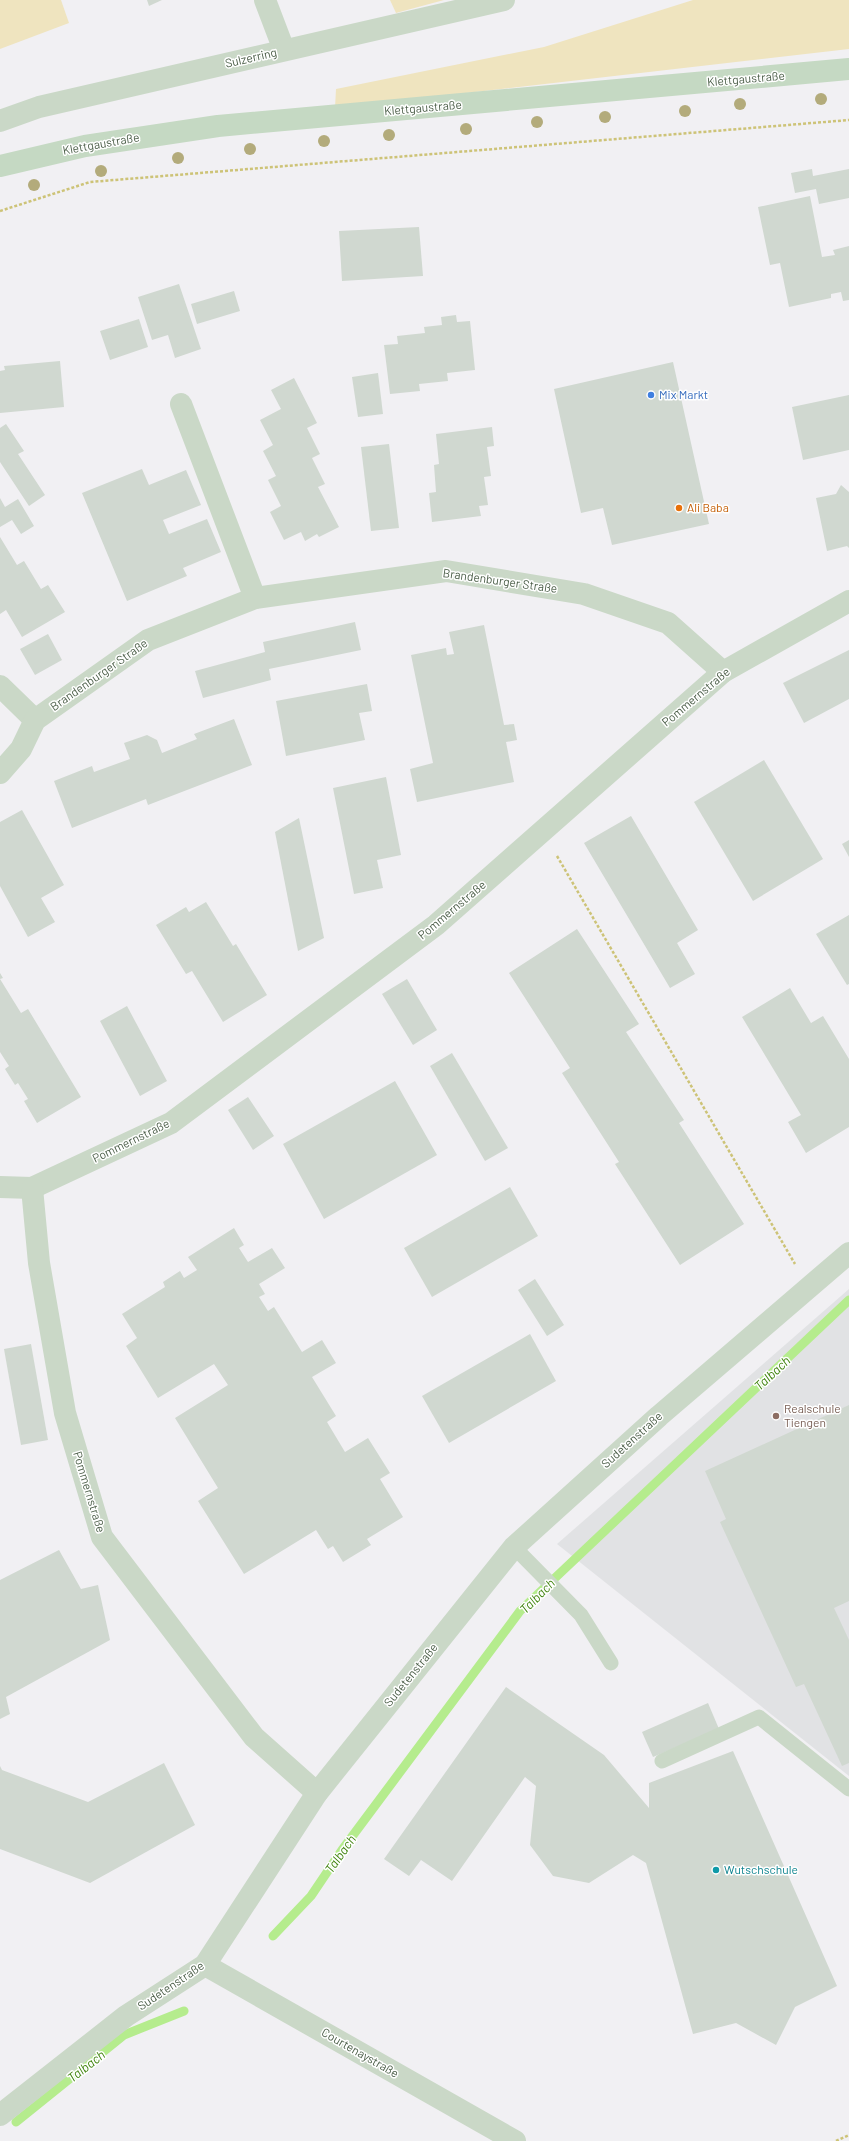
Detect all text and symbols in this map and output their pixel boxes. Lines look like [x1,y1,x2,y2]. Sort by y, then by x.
street label: Sulzerring [224,44,278,70]
street label: Klettgaustraße [707,68,785,88]
street label: Klettgaustraße [384,97,462,117]
street label: Klettgaustraße [61,129,140,157]
place label: Mix Markt [659,387,708,401]
marker: Mix Markt [646,390,656,400]
place label: Ali Baba [687,500,729,514]
marker: Ali Baba [674,503,684,513]
street label: Brandenburger Straße [442,565,558,595]
street label: Brandenburger Straße [47,635,150,713]
street label: Pommernstraße [659,664,732,729]
street label: Pommernstraße [415,877,488,942]
street label: Pommernstraße [90,1115,171,1165]
water label: Talbach [751,1352,793,1394]
place label: Realschule Tiengen [784,1401,841,1429]
street label: Sudetenstraße [598,1408,665,1470]
marker: Realschule Tiengen [771,1411,781,1421]
street label: Pommernstraße [71,1449,109,1534]
water label: Talbach [516,1575,558,1617]
street label: Sudetenstraße [381,1640,440,1709]
water label: Talbach [321,1831,359,1876]
place label: Wutschschule [724,1862,798,1876]
marker: Wutschschule [711,1865,721,1875]
street label: Sudetenstraße [135,1958,206,2013]
street label: Courtenaystraße [319,2024,402,2080]
water label: Talbach [64,2046,108,2086]

